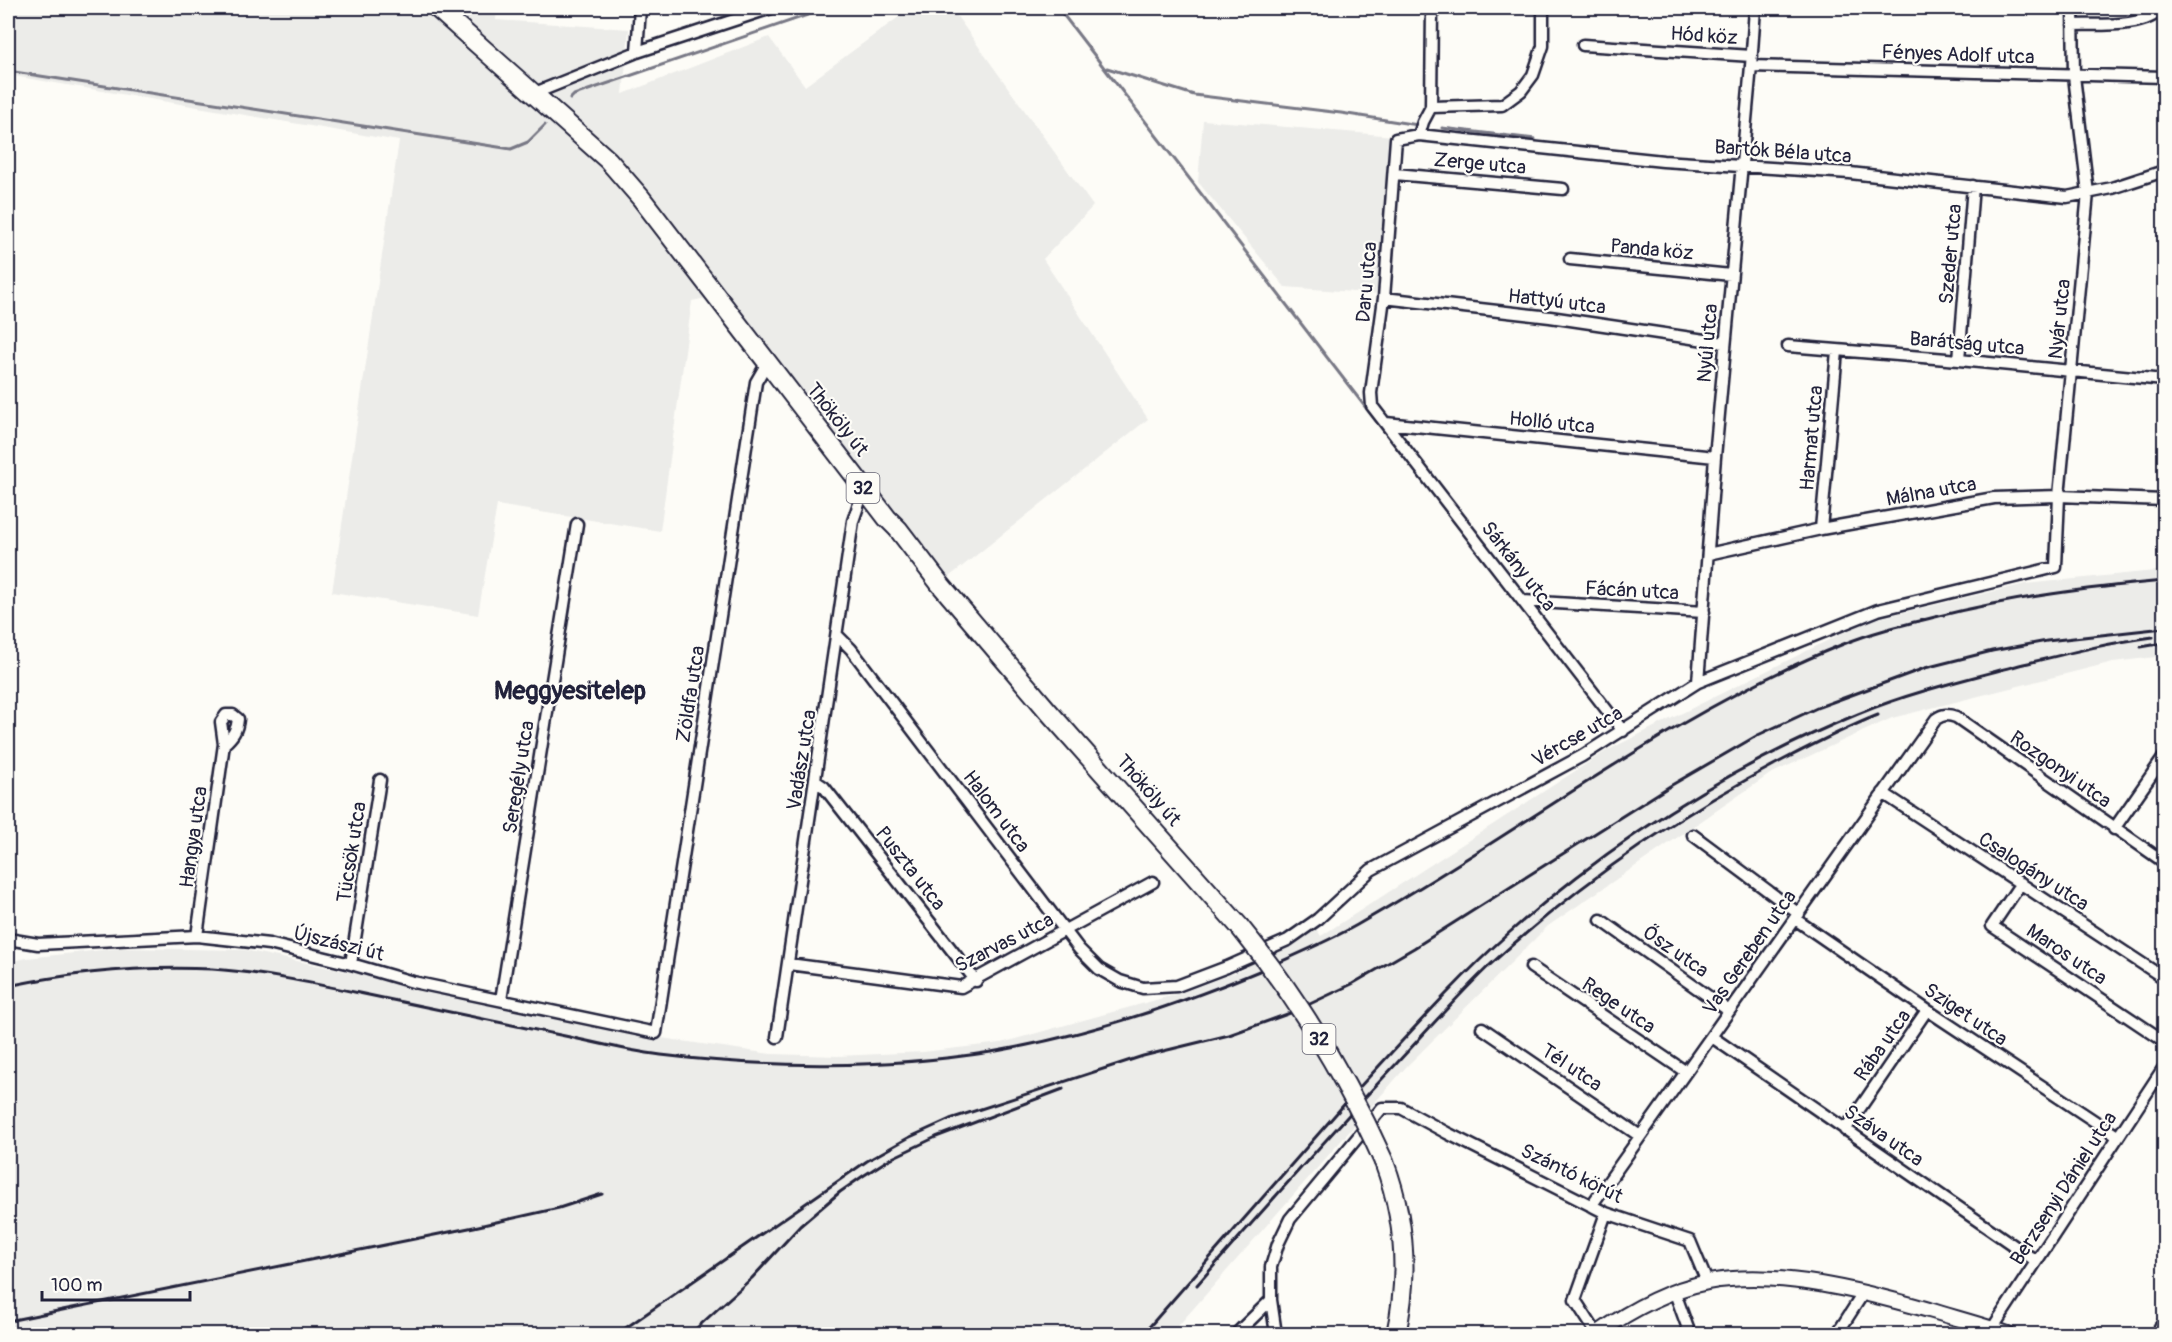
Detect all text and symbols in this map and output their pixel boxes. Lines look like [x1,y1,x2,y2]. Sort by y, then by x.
street label: Hód köz [1669,21,1738,50]
street label: Fényes Adolf utca [1881,39,2035,70]
street label: Bartók Béla utca [1714,134,1852,169]
street label: Zerge utca [1433,147,1527,180]
street label: Szeder utca [1934,203,1967,305]
street label: Panda köz [1609,233,1695,266]
street label: Daru utca [1351,241,1382,323]
street label: Nyár utca [2043,278,2076,360]
street label: Hattyú utca [1507,283,1607,320]
street label: Nyúl utca [1692,303,1723,384]
street label: Barátság utca [1908,326,2026,361]
street label: Thököly út [801,377,875,462]
street label: Harmat utca [1794,384,1829,492]
street label: Holló utca [1508,406,1596,439]
street label: Málna utca [1884,471,1978,512]
road number: 32 [846,473,880,503]
street label: Sárkány utca [1476,516,1561,616]
street label: Fácán utca [1584,576,1680,605]
street label: Zöldfa utca [671,644,710,744]
district label: Meggyesitelep [494,675,646,707]
street label: Vércse utca [1527,700,1627,772]
street label: Vadász utca [781,708,822,812]
street label: Seregély utca [497,719,540,835]
street label: Rozgonyi utca [2005,725,2116,814]
street label: Thököly út [1111,749,1187,832]
street label: Halom utca [958,765,1036,857]
street label: Hangya utca [174,785,213,890]
street label: Tücsök utca [331,800,372,904]
street label: Puszta utca [870,821,951,915]
street label: Csalogány utca [1974,826,2094,916]
street label: Vas Gereben utca [1697,885,1802,1020]
street label: Szarvas utca [951,907,1058,978]
street label: Maros utca [2022,918,2112,991]
street label: Újszászi út [291,920,388,967]
street label: Ősz utca [1638,920,1714,983]
street label: Rege utca [1577,972,1660,1039]
street label: Sziget utca [1919,977,2012,1051]
street label: Rába utca [1849,1005,1916,1086]
road number: 32 [1302,1024,1336,1054]
street label: Tél utca [1536,1038,1607,1097]
street label: Száva utca [1839,1099,1928,1172]
street label: Berzsenyi Dániel utca [2005,1107,2122,1270]
street label: Szántó körút [1517,1138,1628,1209]
scale bar [42,1264,190,1302]
text: 100 m [51,1274,103,1297]

